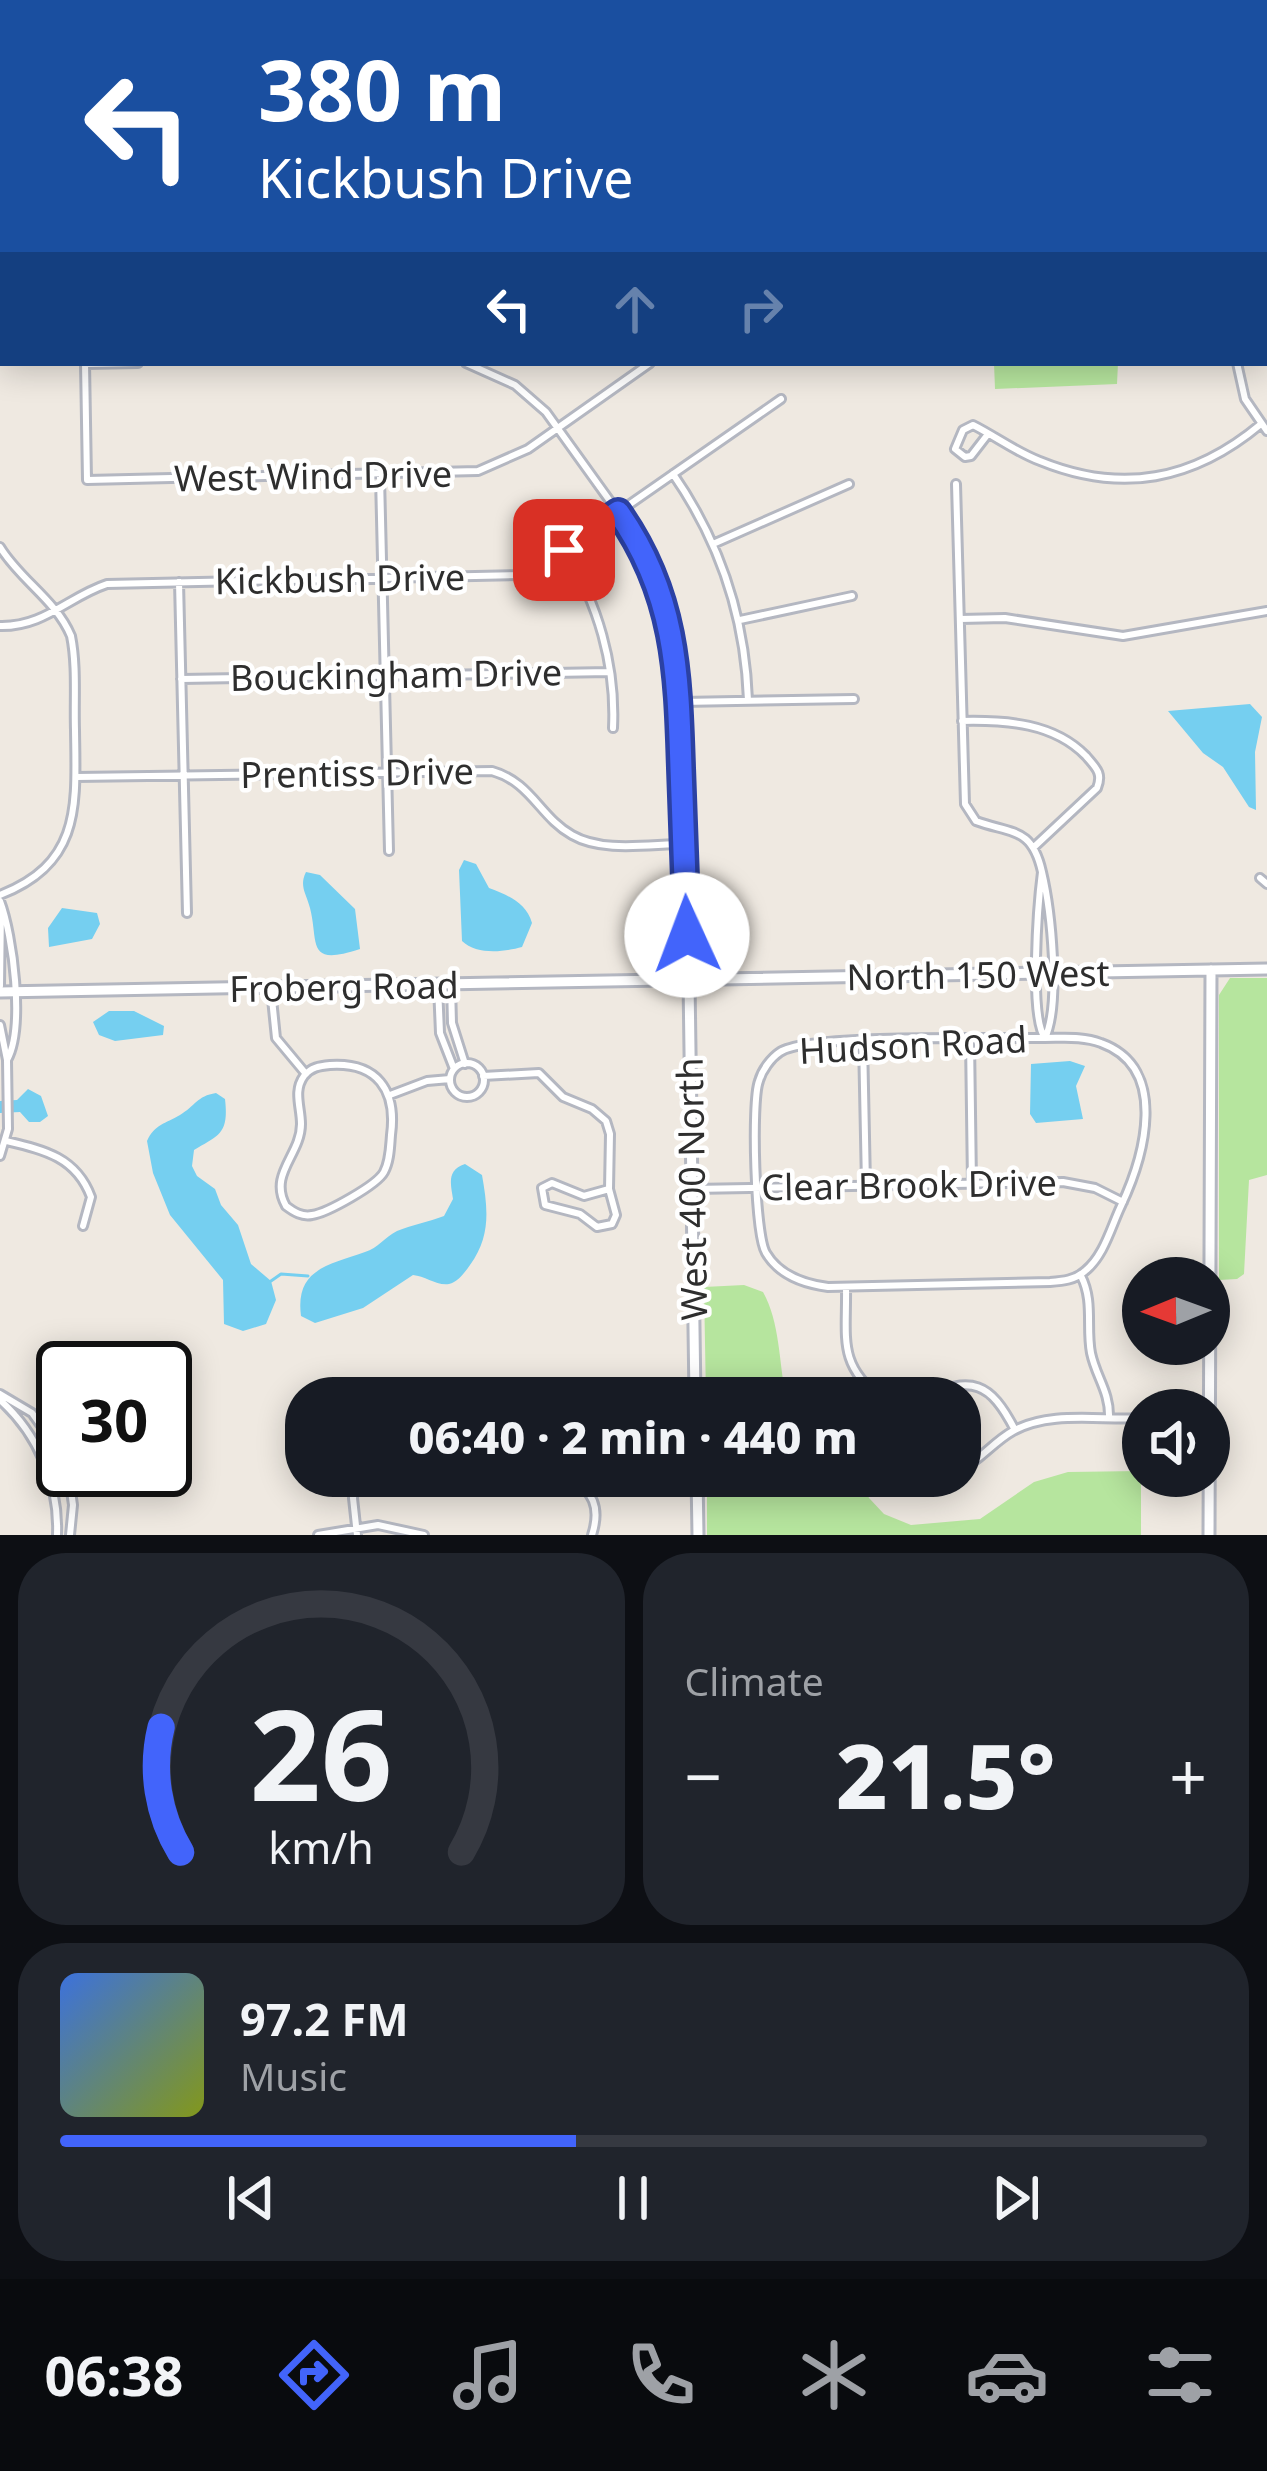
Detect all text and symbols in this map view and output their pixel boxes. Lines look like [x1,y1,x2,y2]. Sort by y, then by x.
text: 380 m [258,31,506,146]
icon: left [60,48,216,204]
text: Kickbush Drive [258,140,634,214]
icon: left [476,276,542,342]
icon: ahead [602,276,668,342]
icon: right [728,276,794,342]
street label: West Wind Drive [173,449,453,502]
pin [513,499,615,601]
icon: arrive [531,517,597,583]
street label: Kickbush Drive [214,552,466,605]
street label: Bouckingham Drive [230,647,562,702]
street label: Prentiss Drive [240,746,474,799]
position arrow [624,872,750,998]
street label: North 150 West [846,948,1110,1001]
street label: Froberg Road [229,960,459,1013]
street label: Hudson Road [798,1014,1028,1075]
street label: West 400 North [665,1057,718,1321]
street label: Clear Brook Drive [761,1157,1057,1212]
north arrow [1122,1257,1230,1365]
map controls [1122,1257,1230,1497]
speed limit sign: 30 [36,1341,192,1497]
button: sound [1122,1389,1230,1497]
text: 06:40 · 2 min · 440 m [408,1406,858,1467]
text: Climate [685,1654,824,1707]
text: 26 [250,1668,393,1838]
text: 21.5° [836,1713,1056,1835]
text: − [685,1730,722,1820]
text: + [1169,1730,1207,1820]
text: km/h [269,1818,374,1877]
text: 97.2 FM [240,1988,409,2049]
text: Music [240,2049,347,2102]
icon: previous [218,2165,284,2231]
icon: pause [600,2165,666,2231]
icon: next [983,2165,1049,2231]
icon: directions [272,2333,356,2417]
icon: music [446,2333,530,2417]
icon: phone [619,2333,703,2417]
icon: climate [792,2333,876,2417]
icon: car [965,2333,1049,2417]
icon: filters [1138,2333,1222,2417]
text: 06:38 [45,2338,183,2412]

